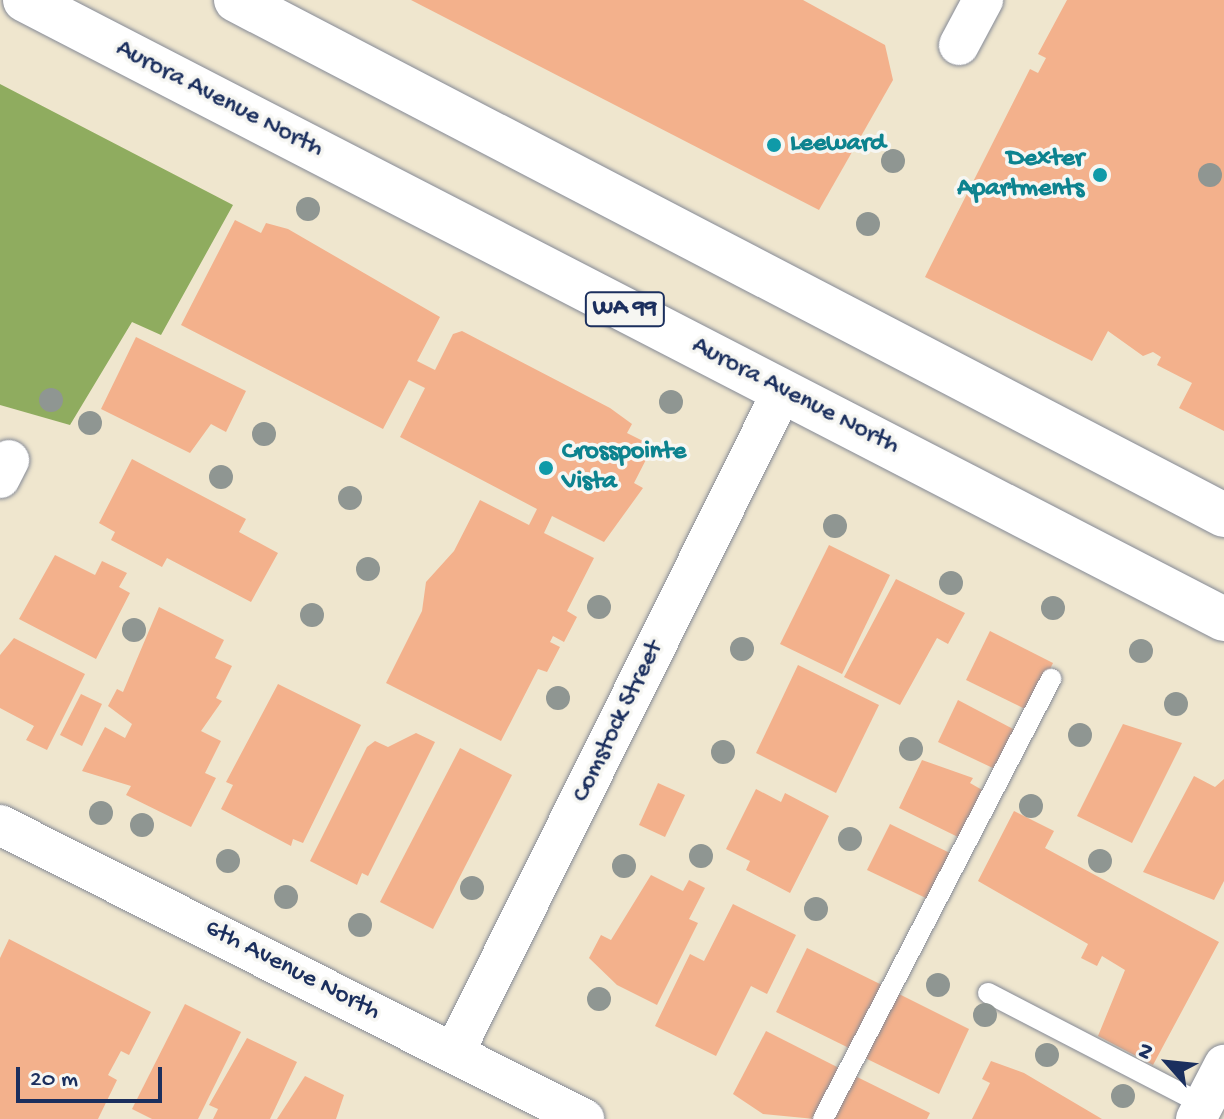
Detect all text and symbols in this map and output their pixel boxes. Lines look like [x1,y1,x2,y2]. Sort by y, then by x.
street label: Aurora Avenue North [110,34,328,166]
place label: Leeward [790,129,885,161]
marker: Leeward [765,136,783,154]
place label: Dexter Apartments [957,144,1084,206]
marker: Dexter Apartments [1091,166,1109,184]
road number: WA 99 [583,289,667,329]
street label: Aurora Avenue North [686,331,904,463]
place label: Crosspointe Vista [562,437,686,498]
marker: Crosspointe Vista [537,459,555,477]
street label: Comstock Street [566,636,672,808]
street label: 6th Avenue North [199,913,385,1029]
north arrow [1128,1023,1208,1103]
text: N [1132,1040,1161,1064]
scale bar [20,1051,166,1101]
text: 20 m [30,1066,78,1095]

